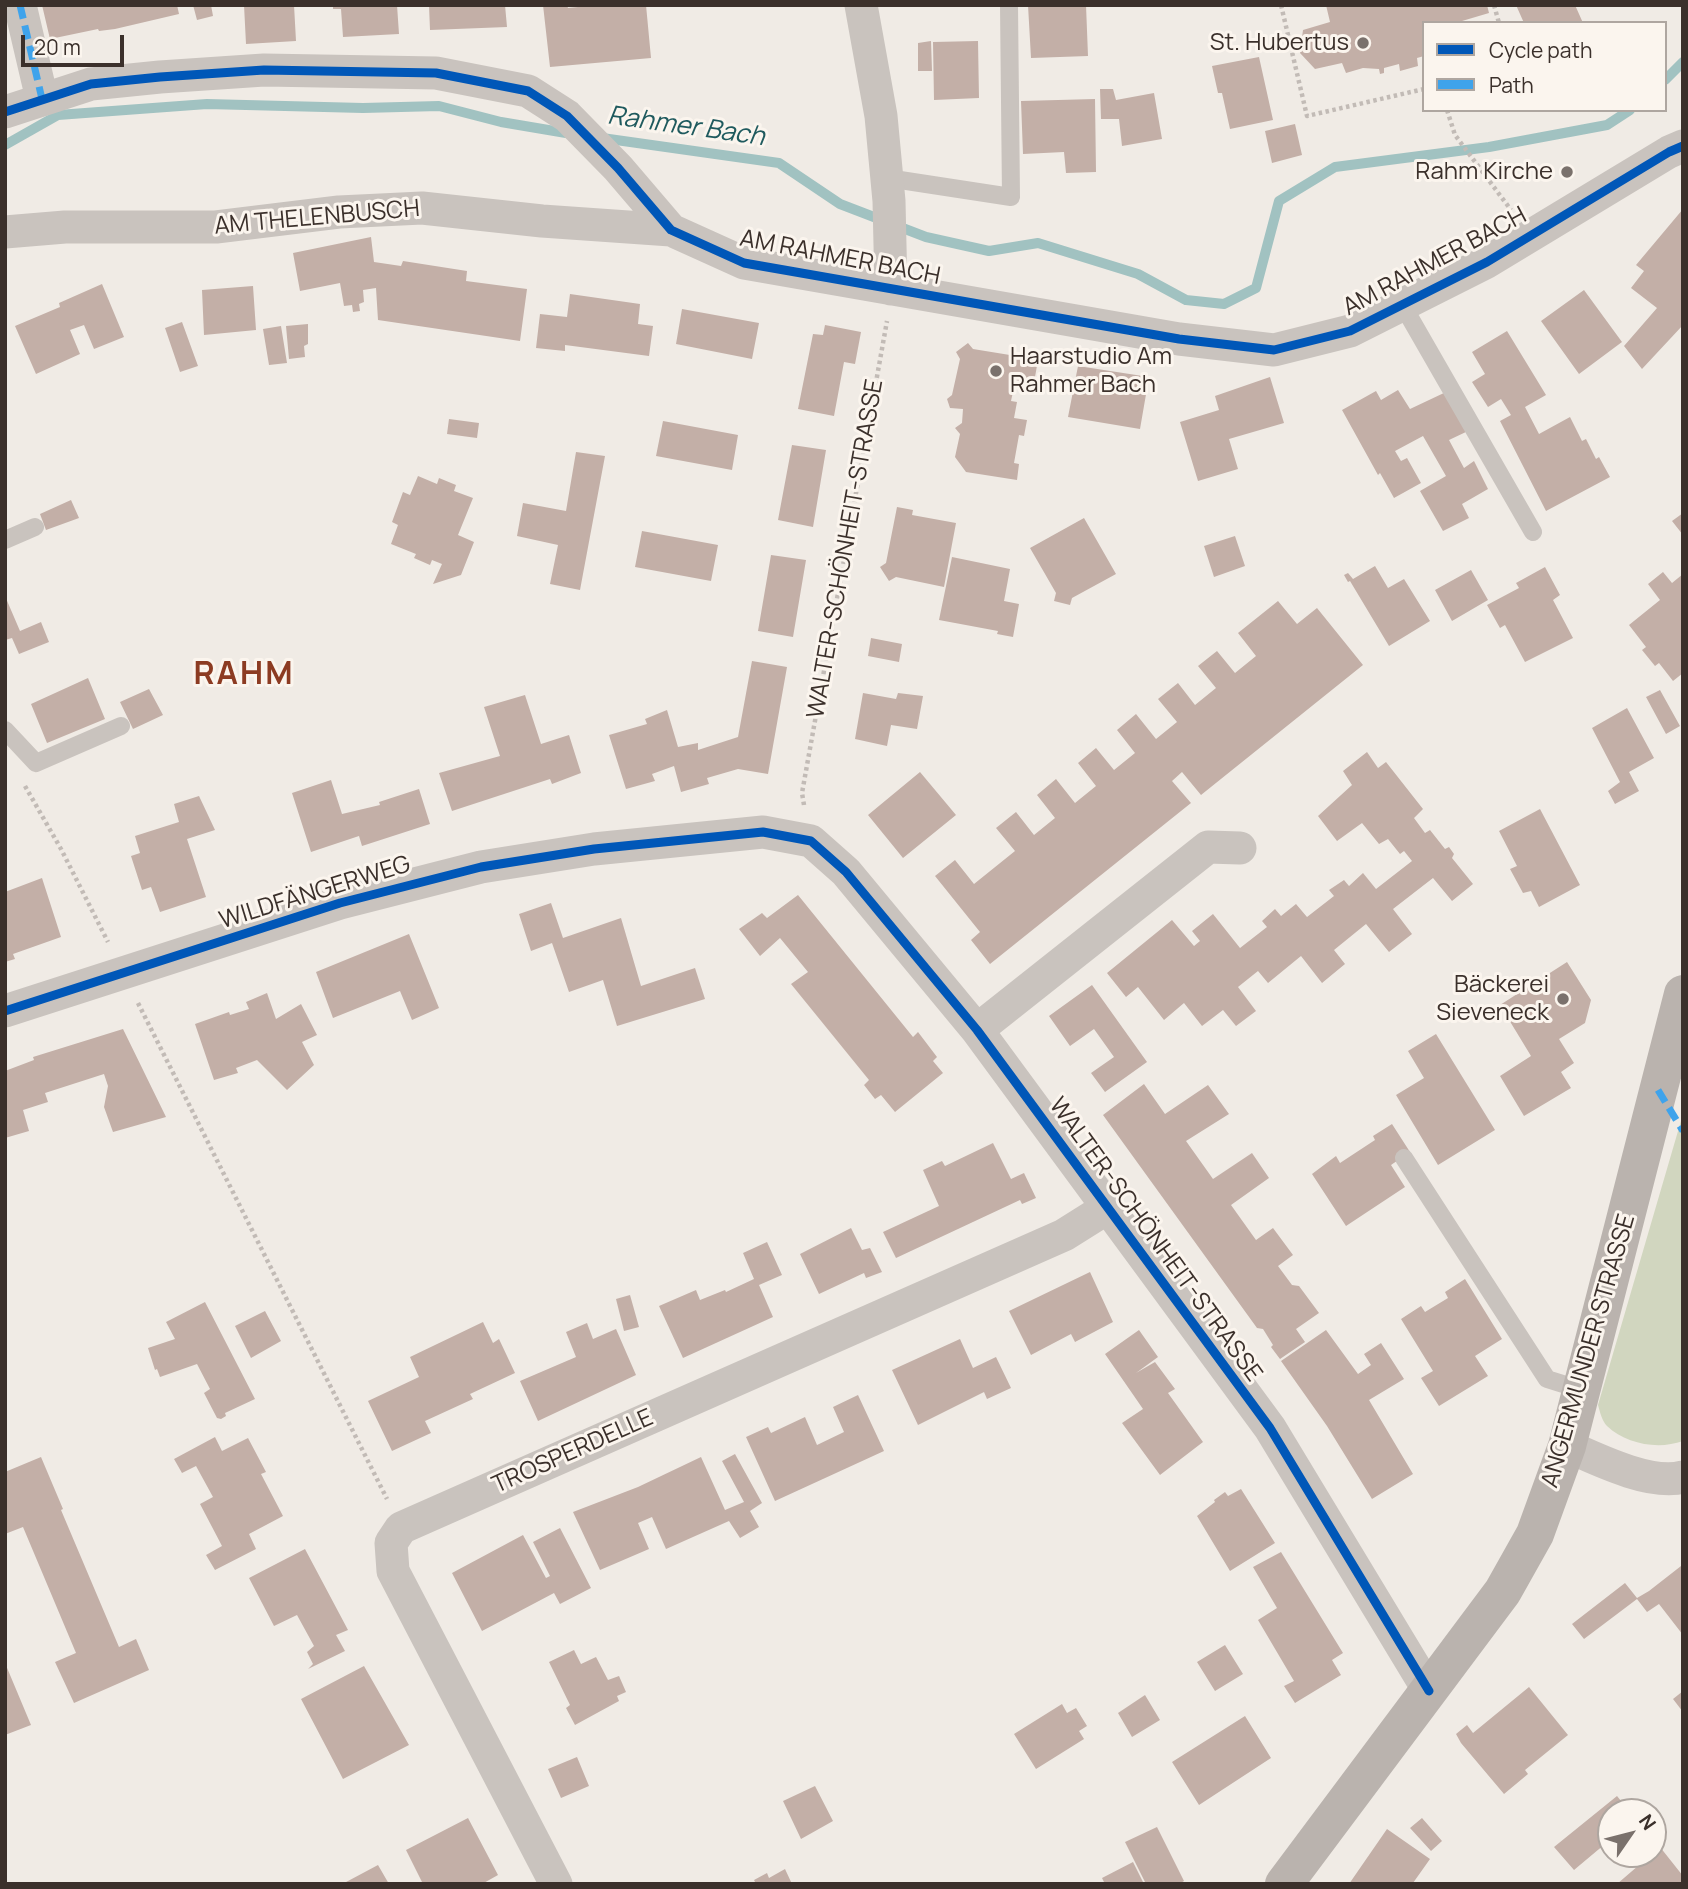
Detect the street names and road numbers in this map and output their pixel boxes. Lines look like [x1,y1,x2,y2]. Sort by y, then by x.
street label: AM THELENBUSCH [213,195,421,241]
street label: AM RAHMER BACH [1338,201,1532,323]
street label: AM RAHMER BACH [737,224,943,292]
street label: WALTER-SCHÖNHEIT-STRASSE [802,377,890,721]
street label: WILDFÄNGERWEG [216,850,414,936]
street label: WALTER-SCHÖNHEIT-STRASSE [1042,1092,1268,1388]
street label: ANGERMUNDER STRASSE [1536,1211,1642,1491]
street label: TROSPERDELLE [488,1404,658,1500]

